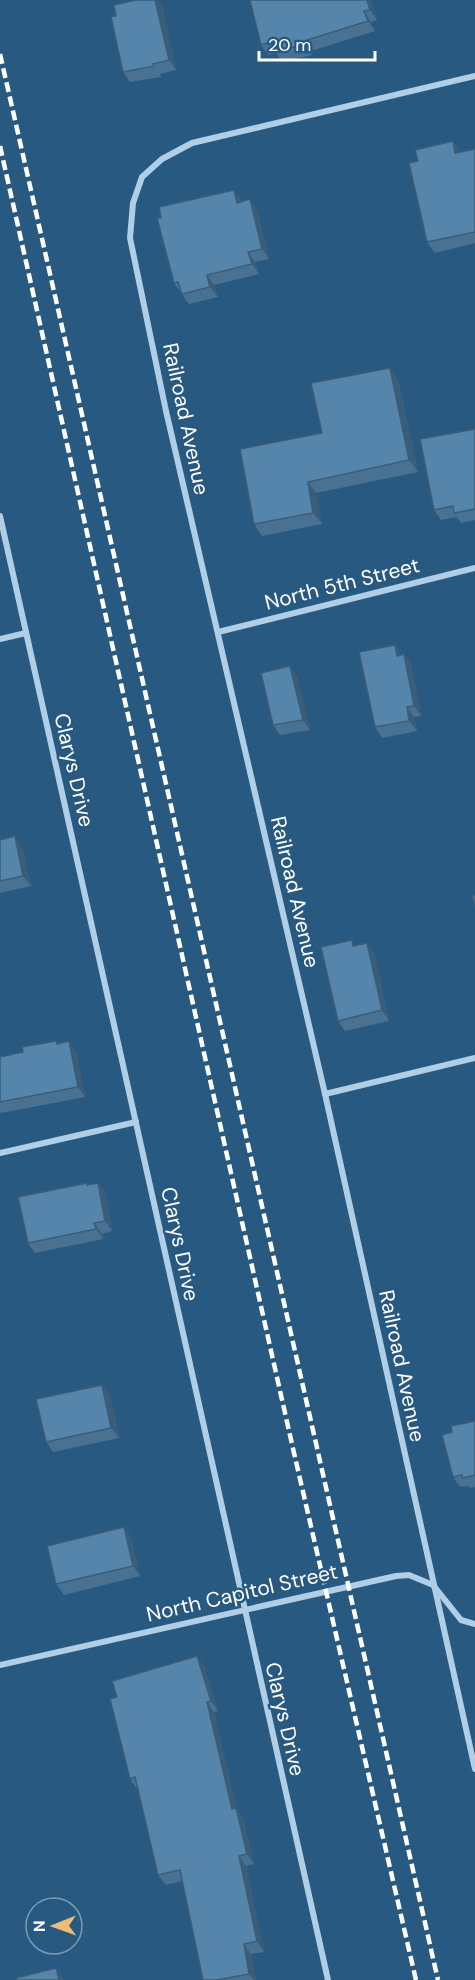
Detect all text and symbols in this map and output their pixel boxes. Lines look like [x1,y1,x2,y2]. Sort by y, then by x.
scale bar [259,24,374,62]
text: 20 m [268,33,311,57]
street label: Railroad Avenue [156,340,216,498]
street label: North 5th Street [262,551,422,617]
street label: Clarys Drive [47,710,101,830]
street label: Railroad Avenue [264,813,326,971]
street label: Clarys Drive [154,1184,206,1304]
street label: Railroad Avenue [372,1287,432,1445]
street label: North Capitol Street [144,1557,340,1629]
street label: Clarys Drive [258,1659,312,1779]
north arrow [24,1896,84,1956]
text: N [29,1920,50,1932]

